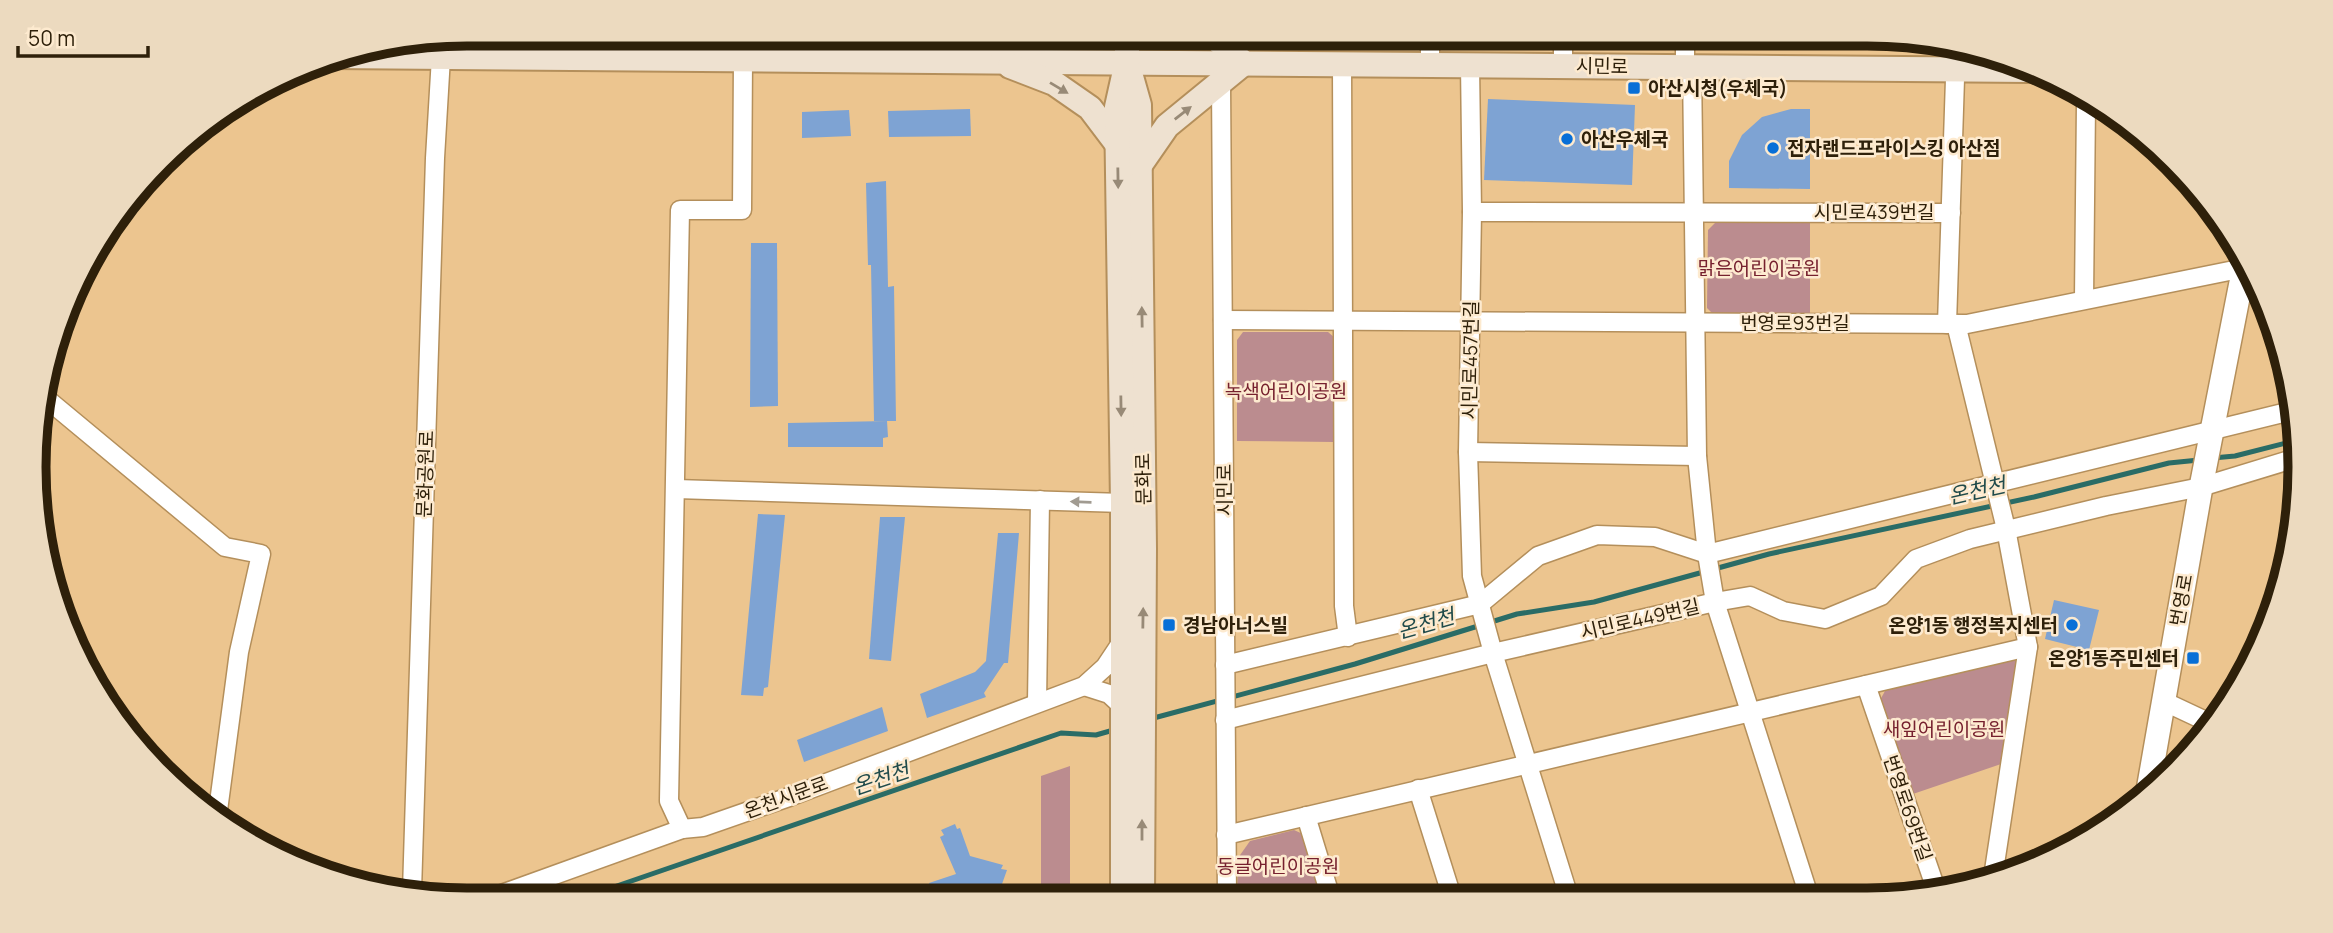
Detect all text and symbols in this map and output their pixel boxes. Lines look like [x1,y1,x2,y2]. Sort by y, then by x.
scale bar [18,14,147,58]
text: 50 m [28,24,75,52]
street label: 시민로 [1576,53,1628,79]
place label: 아산시청(우체국) [1648,75,1788,101]
marker: 아산시청(우체국) [1626,80,1642,96]
one-way arrow [1049,81,1069,94]
one-way arrow [1173,106,1191,121]
place label: 아산우체국 [1581,126,1668,152]
marker: 아산우체국 [1559,131,1575,147]
place label: 전자랜드프라이스킹 아산점 [1787,135,2001,161]
marker: 전자랜드프라이스킹 아산점 [1765,140,1781,156]
one-way arrow [1113,167,1124,189]
street label: 시민로439번길 [1814,199,1934,225]
park label: 맑은어린이공원 [1698,255,1820,281]
street label: 시민로457번길 [1456,300,1484,420]
one-way arrow [1136,306,1147,328]
street label: 번영로93번길 [1740,310,1850,336]
park label: 녹색어린이공원 [1225,378,1347,404]
one-way arrow [1115,395,1127,417]
street label: 문화공원로 [410,430,440,518]
street label: 문화로 [1130,453,1156,505]
street label: 시민로 [1211,464,1237,516]
water label: 온천천 [1945,469,2011,510]
one-way arrow [1070,496,1092,507]
street label: 번영로 [2164,572,2198,628]
street label: 시민로449번길 [1578,593,1702,645]
water label: 온천천 [1394,601,1460,644]
one-way arrow [1137,607,1149,629]
place label: 경남아너스빌 [1183,612,1288,638]
place label: 온양1동 행정복지센터 [1889,612,2058,638]
marker: 경남아너스빌 [1161,617,1177,633]
marker: 온양1동 행정복지센터 [2064,617,2080,633]
place label: 온양1동주민센터 [2048,645,2179,671]
marker: 온양1동주민센터 [2185,650,2201,666]
park label: 새잎어린이공원 [1883,716,2005,742]
street label: 번영로69번길 [1878,751,1938,865]
water label: 온천천 [849,755,915,801]
street label: 온천시문로 [740,770,832,824]
one-way arrow [1136,819,1148,841]
park label: 동글어린이공원 [1217,853,1339,879]

